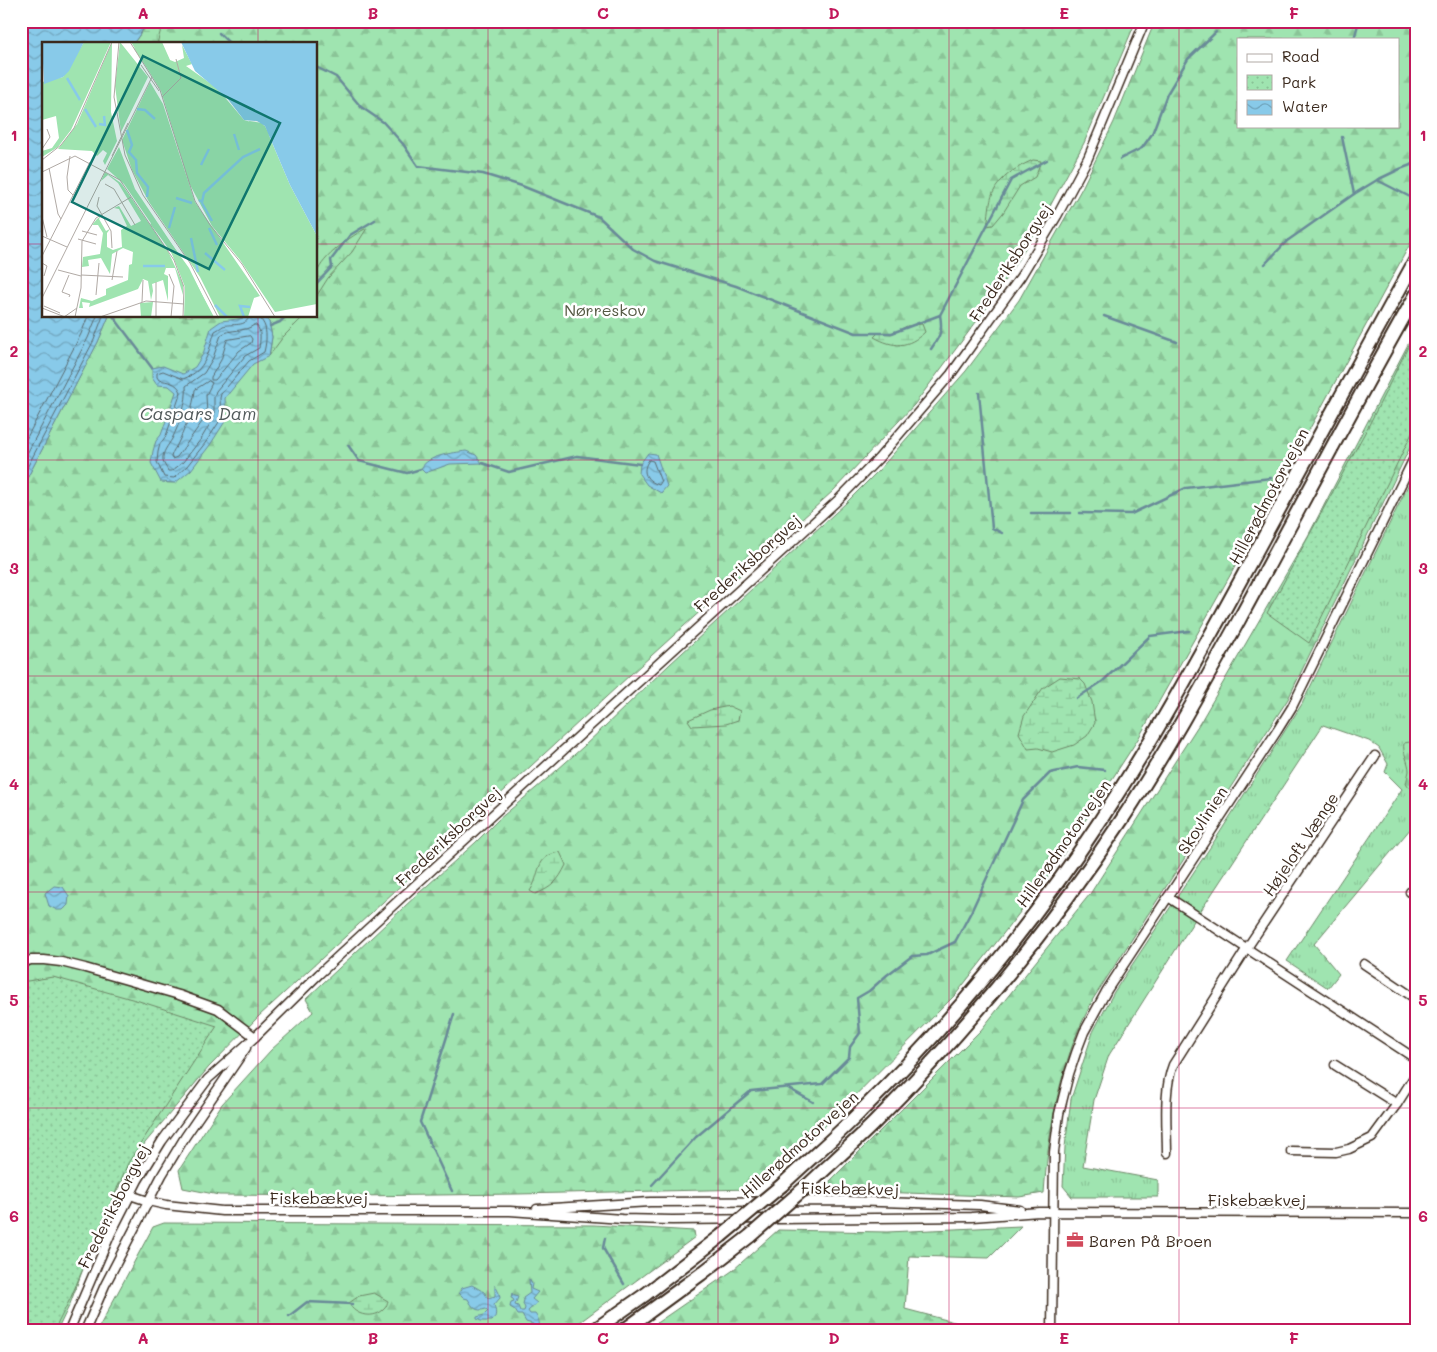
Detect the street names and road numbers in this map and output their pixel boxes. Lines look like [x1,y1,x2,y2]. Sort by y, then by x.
street label: Frederiksborgvej [964,199,1056,325]
street label: Hillerødmotorvejen [1223,424,1313,568]
street label: Frederiksborgvej [689,509,805,617]
street label: Hillerødmotorvejen [1011,775,1115,911]
street label: Frederiksborgvej [391,782,505,890]
street label: Skovlinien [1172,782,1232,858]
street label: Højeloft Vænge [1257,788,1343,900]
street label: Hillerødmotorvejen [736,1086,862,1202]
street label: Frederiksborgvej [73,1140,153,1272]
street label: Fiskebækvej [801,1177,899,1199]
street label: Fiskebækvej [270,1187,368,1208]
street label: Fiskebækvej [1208,1189,1306,1210]

